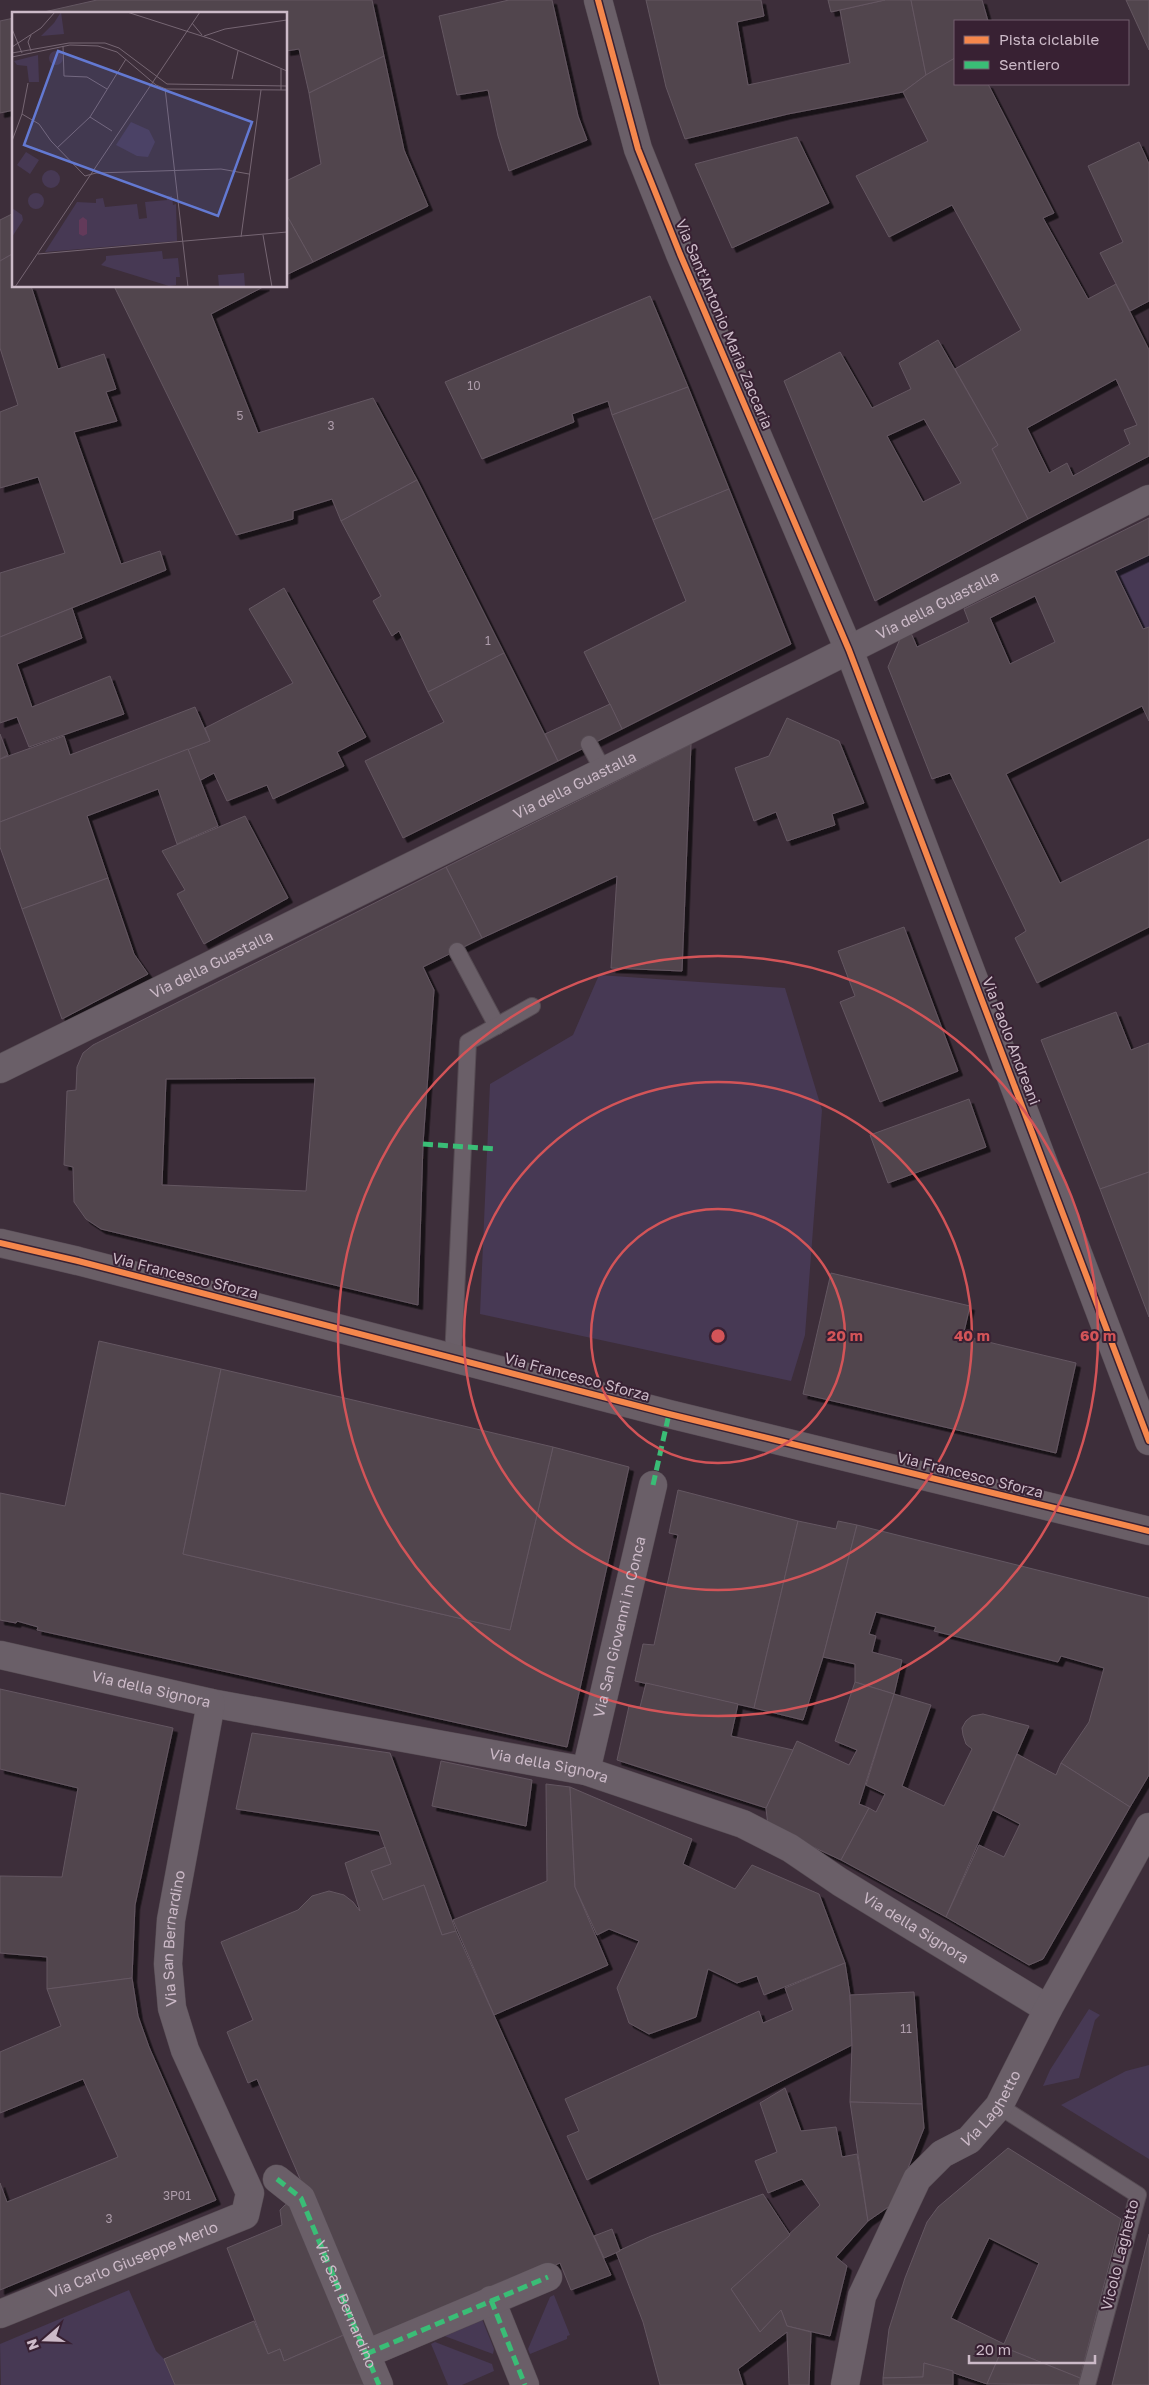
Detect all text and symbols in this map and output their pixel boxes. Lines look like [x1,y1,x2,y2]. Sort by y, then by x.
inset map [12,12,288,288]
legend [954,20,1129,85]
text: Pista ciclabile [999,30,1100,48]
text: Sentiero [999,55,1060,73]
street label: Via Sant'Antonio Maria Zaccaria [672,216,777,431]
house number: 10 [467,378,481,393]
house number: 5 [237,408,244,423]
house number: 3 [327,418,335,433]
street label: Via della Guastalla [873,566,1001,643]
house number: 1 [485,633,491,648]
street label: Via della Guastalla [510,747,639,822]
street label: Via della Guastalla [147,926,276,1002]
street label: Via Paolo Andreani [979,974,1045,1107]
street label: Via Francesco Sforza [110,1248,260,1302]
text: 20 m [827,1326,863,1344]
text: 40 m [954,1326,990,1344]
text: 60 m [1080,1326,1116,1344]
centre of rings [709,1327,727,1345]
street label: Via Francesco Sforza [502,1348,652,1404]
street label: Via Francesco Sforza [895,1447,1045,1501]
street label: Via San Giovanni in Conca [589,1534,649,1719]
street label: Via della Signora [90,1666,213,1711]
street label: Via della Signora [488,1744,611,1786]
street label: Via San Bernardino [158,1869,188,2007]
street label: Via della Signora [860,1888,973,1967]
house number: 11 [900,2021,912,2036]
street label: Via Laghetto [958,2067,1024,2151]
house number: 3P01 [163,2188,191,2203]
street label: Vicolo Laghetto [1097,2197,1142,2312]
house number: 3 [105,2211,113,2226]
street label: Via Carlo Giuseppe Merlo [46,2217,220,2301]
street label: Via San Bernardino [312,2237,381,2371]
north arrow [20,2315,70,2365]
scale bar [969,2332,1095,2364]
text: N [23,2337,42,2353]
text: 20 m [976,2340,1011,2358]

